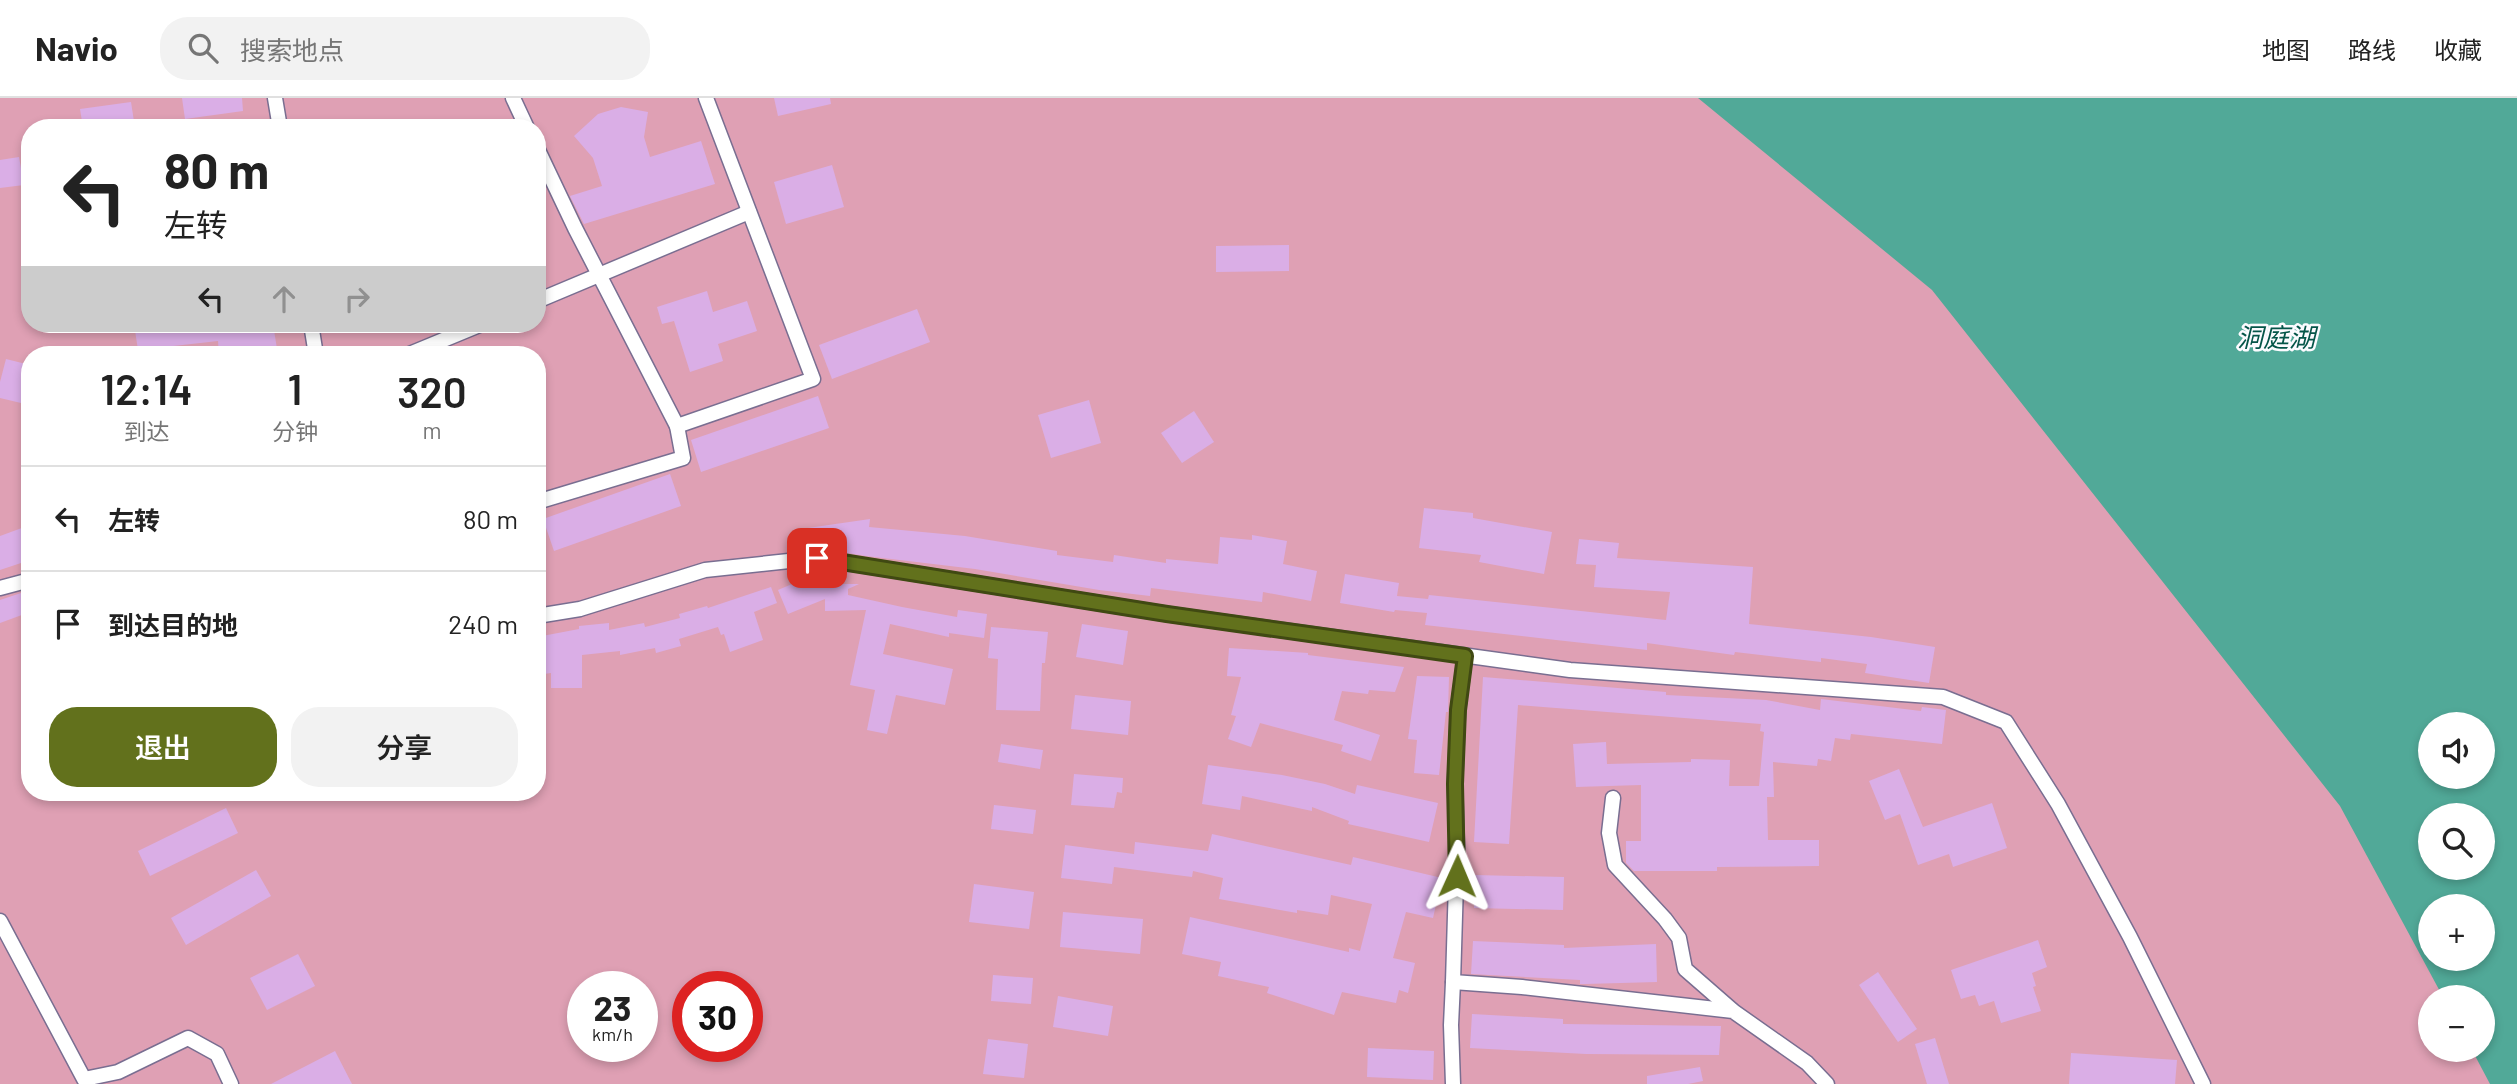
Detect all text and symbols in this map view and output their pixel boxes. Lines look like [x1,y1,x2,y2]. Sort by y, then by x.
search box [160,17,650,80]
text: Navio [35,28,118,68]
icon: search [184,29,222,67]
text: 搜索地点 [240,34,344,65]
text: 地图 [2262,35,2310,64]
text: 路线 [2348,35,2396,64]
text: 收藏 [2434,35,2482,64]
text: 80 m [164,140,269,199]
icon: left [49,147,140,238]
text: 左转 [164,205,228,243]
icon: left [192,280,230,318]
icon: ahead [265,280,303,318]
icon: right [338,280,376,318]
water label: 洞庭湖 [2237,321,2319,352]
text: 12:14 [100,363,193,413]
text: 1 [288,363,302,413]
text: 320 [397,366,467,416]
text: m [422,416,441,444]
text: 到达 [123,417,169,445]
text: 分钟 [272,417,318,445]
icon: left [49,500,87,538]
text: 80 m [463,503,518,534]
text: 左转 [108,504,160,535]
pin [787,528,847,588]
icon: arrive [798,539,836,577]
icon: arrive [49,605,87,643]
text: 240 m [448,608,518,639]
text: 到达目的地 [108,609,238,640]
button: 退出 [49,707,277,787]
button: 分享 [291,707,518,787]
map controls [2418,712,2495,1062]
button: sound [2418,712,2495,789]
button: search [2418,803,2495,880]
position arrow [1420,839,1494,913]
button: + [2418,894,2495,971]
speed limit sign: 30 [672,971,763,1062]
button: − [2418,985,2495,1062]
text: 23 [593,986,632,1028]
text: km/h [592,1023,633,1045]

